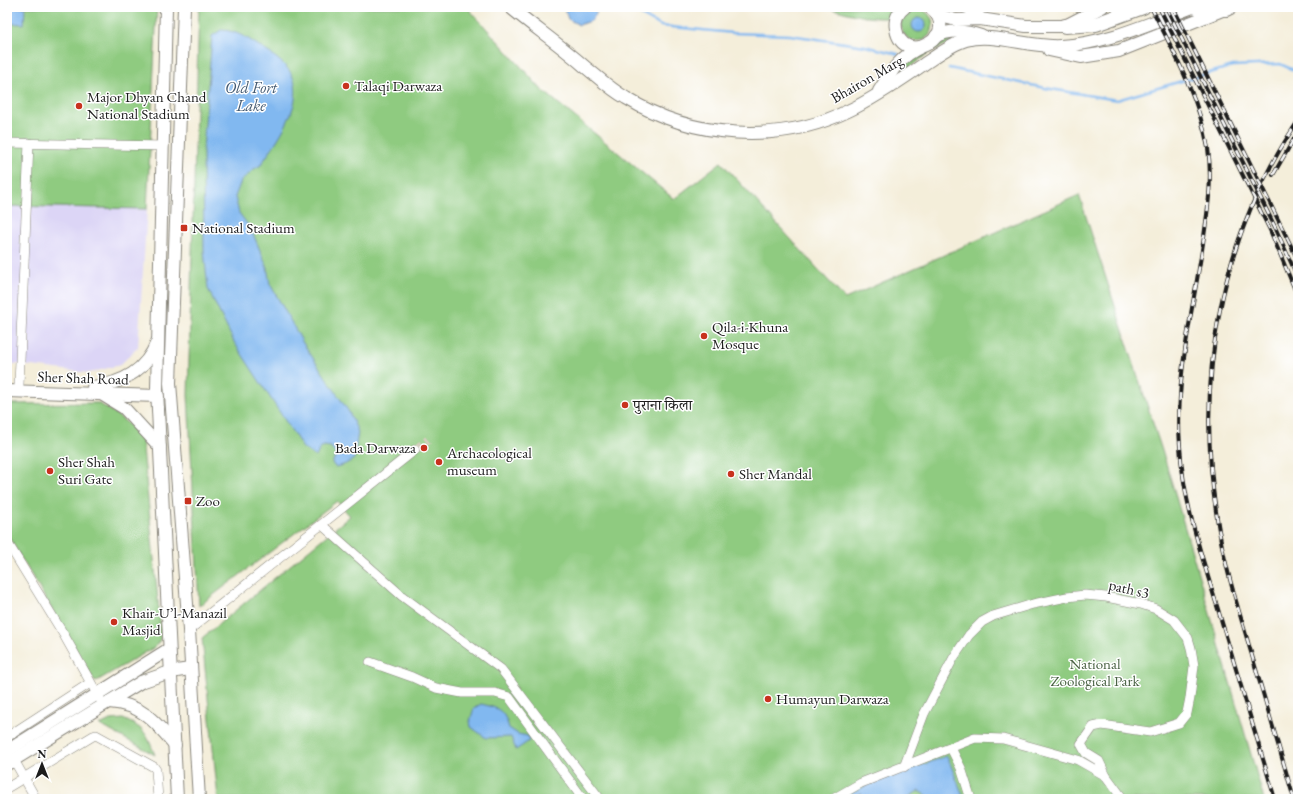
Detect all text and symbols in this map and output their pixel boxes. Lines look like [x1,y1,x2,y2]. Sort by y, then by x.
street label: Bhairon Marg [827,50,907,107]
place label: Talaqi Darwaza [354,76,442,95]
water label: Old Fort Lake [225,77,278,116]
marker: Talaqi Darwaza [341,81,351,91]
place label: Major Dhyan Chand National Stadium [87,87,207,123]
marker: Major Dhyan Chand National Stadium [74,101,84,111]
place label: National Stadium [192,218,295,237]
marker: National Stadium [179,223,189,233]
place label: Qila-i-Khuna Mosque [712,317,788,353]
marker: Qila-i-Khuna Mosque [699,331,709,341]
street label: Sher Shah Road [37,366,129,389]
place label: पुराना किला [632,395,694,414]
marker: पुराना किला [620,400,630,410]
place label: Bada Darwaza [335,438,416,457]
marker: Bada Darwaza [419,443,429,453]
place label: Archaeological museum [446,443,532,479]
place label: Sher Shah Suri Gate [58,452,115,488]
marker: Archaeological museum [434,457,444,467]
place label: Sher Mandal [739,464,812,483]
marker: Sher Shah Suri Gate [45,466,55,476]
marker: Sher Mandal [726,469,736,479]
place label: Zoo [196,491,220,510]
marker: Zoo [183,496,193,506]
street label: path s3 [1107,575,1151,602]
place label: Khair-U’l-Manazil Masjid [122,603,227,639]
marker: Khair-U’l-Manazil Masjid [109,617,119,627]
park label: National Zoological Park [1051,654,1140,690]
place label: Humayun Darwaza [776,689,889,708]
marker: Humayun Darwaza [763,694,773,704]
north arrow [22,744,62,784]
text: N [38,747,47,761]

